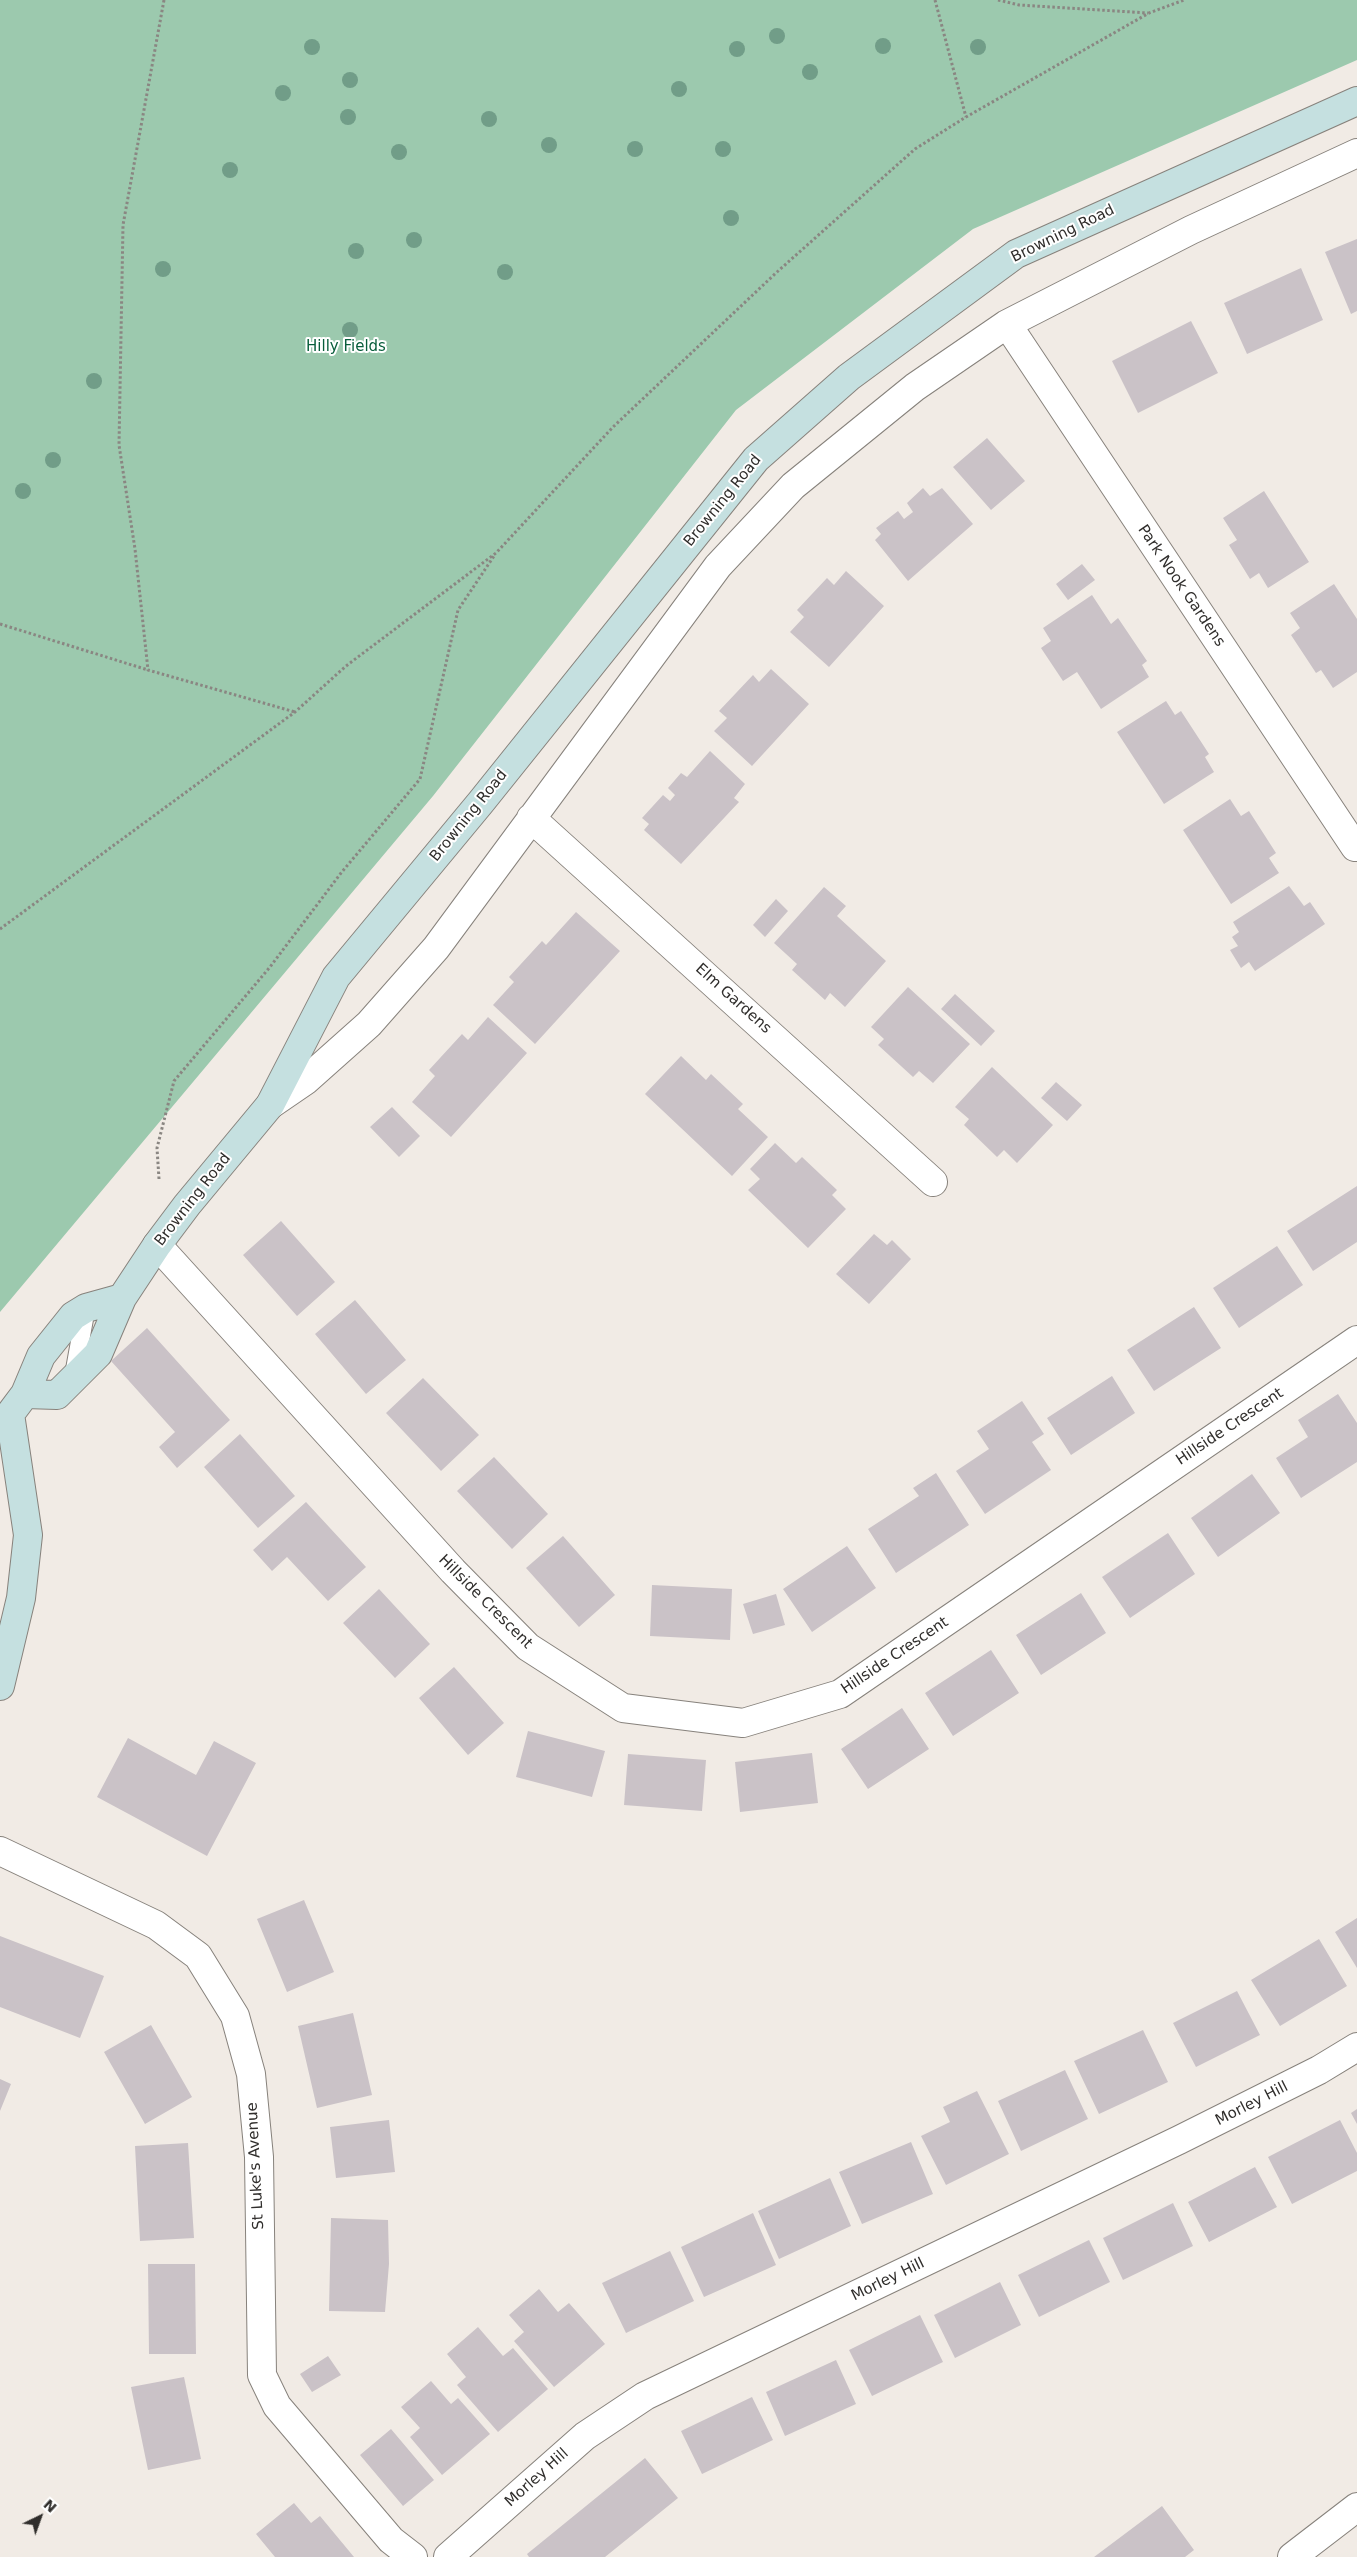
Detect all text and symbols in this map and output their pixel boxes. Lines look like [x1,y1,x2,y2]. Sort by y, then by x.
street label: Browning Road [1008,201,1118,267]
park label: Hilly Fields [306,338,386,356]
street label: Browning Road [681,452,765,550]
street label: Park Nook Gardens [1134,522,1228,650]
street label: Browning Road [427,767,511,865]
street label: Elm Gardens [691,960,775,1038]
street label: Browning Road [151,1150,235,1250]
street label: Hillside Crescent [1173,1384,1287,1470]
street label: Hillside Crescent [434,1551,536,1653]
street label: Hillside Crescent [838,1613,952,1699]
street label: Morley Hill [1213,2078,1291,2130]
street label: St Luke's Avenue [244,2102,268,2230]
street label: Morley Hill [849,2255,927,2305]
street label: Morley Hill [502,2445,572,2511]
north arrow [15,2492,65,2542]
text: N [40,2496,60,2516]

